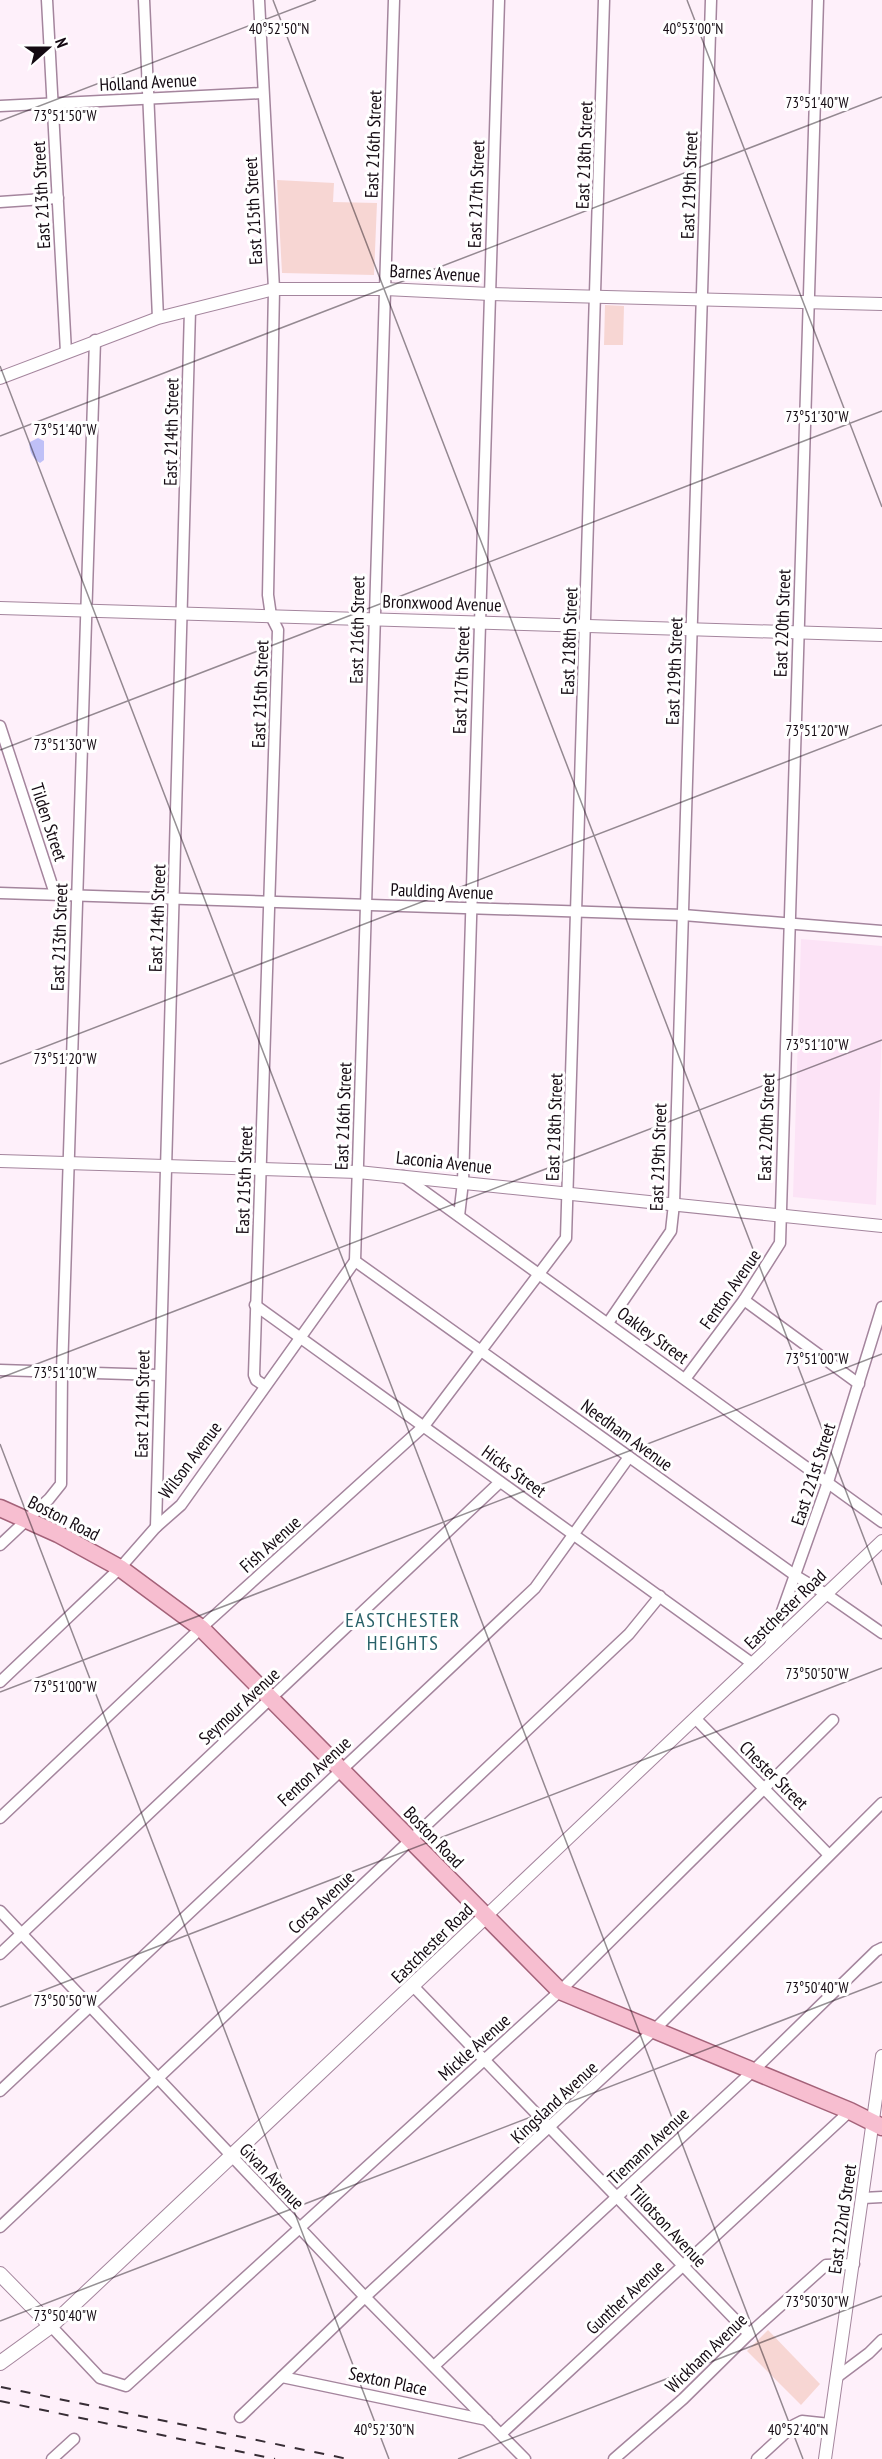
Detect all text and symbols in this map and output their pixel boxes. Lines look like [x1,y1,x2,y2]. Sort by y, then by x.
north arrow [18,18,78,78]
text: 40°52'50"N [249,19,309,38]
text: 40°53'00"N [663,19,723,38]
text: N [51,35,73,50]
street label: Holland Avenue [99,68,197,96]
street label: East 216th Street [360,90,386,198]
text: 73°51'40"W [785,93,849,112]
street label: East 218th Street [571,101,597,209]
text: 73°51'50"W [33,106,97,125]
street label: East 219th Street [676,131,702,239]
street label: East 213th Street [27,140,55,250]
street label: East 217th Street [463,140,489,248]
street label: East 215th Street [239,156,267,266]
street label: Barnes Avenue [389,259,481,287]
street label: East 214th Street [159,378,183,486]
text: 73°51'30"W [785,407,849,426]
text: 73°51'40"W [33,420,97,439]
street label: East 220th Street [769,569,795,677]
street label: East 216th Street [345,576,369,684]
street label: East 218th Street [556,587,582,695]
street label: Bronxwood Avenue [382,589,502,617]
street label: East 219th Street [661,617,687,725]
street label: East 217th Street [448,626,474,734]
street label: East 215th Street [247,640,273,748]
text: 73°51'20"W [785,721,849,740]
text: 73°51'30"W [33,735,97,754]
street label: Tilden Street [26,780,72,864]
street label: East 214th Street [144,864,170,972]
street label: Paulding Avenue [390,878,494,904]
street label: East 213th Street [46,883,72,991]
text: 73°51'10"W [785,1035,849,1054]
text: 73°51'20"W [33,1049,97,1068]
street label: East 216th Street [330,1062,356,1170]
street label: East 218th Street [541,1073,567,1181]
street label: East 220th Street [753,1073,779,1181]
street label: East 219th Street [645,1103,671,1211]
street label: East 215th Street [231,1126,257,1234]
street label: Laconia Avenue [395,1146,493,1178]
street label: Fenton Avenue [694,1245,766,1333]
street label: Oakley Street [613,1301,693,1369]
text: 73°51'00"W [785,1349,849,1368]
street label: East 214th Street [130,1350,154,1458]
text: 73°51'10"W [33,1363,97,1382]
street label: Needham Avenue [577,1394,677,1476]
street label: Wilson Avenue [153,1417,227,1503]
street label: East 221st Street [786,1420,840,1528]
street label: Hicks Street [477,1440,551,1502]
street label: Boston Road [24,1490,104,1546]
street label: Fish Avenue [235,1511,305,1577]
street label: Eastchester Road [739,1564,831,1654]
district label: EASTCHESTER HEIGHTS [345,1607,461,1656]
street label: Seymour Avenue [194,1663,284,1749]
text: 73°50'50"W [785,1664,849,1683]
text: 73°51'00"W [33,1677,97,1696]
street label: Fenton Avenue [272,1731,356,1811]
street label: Chester Street [735,1736,813,1814]
street label: Boston Road [399,1801,469,1873]
street label: Corsa Avenue [283,1865,359,1939]
street label: Eastchester Road [386,1898,478,1988]
text: 73°50'40"W [785,1978,849,1997]
text: 73°50'50"W [33,1991,97,2010]
street label: Mickle Avenue [433,2009,515,2085]
street label: Kingsland Avenue [506,2056,602,2148]
street label: Tiemann Avenue [603,2102,693,2190]
street label: Givan Avenue [235,2138,309,2214]
street label: East 222nd Street [823,2162,861,2275]
street label: Tillotson Avenue [624,2180,712,2272]
street label: Gunther Avenue [581,2255,669,2339]
text: 73°50'30"W [785,2292,849,2311]
text: 73°50'40"W [33,2306,97,2325]
street label: Wickham Avenue [660,2308,752,2398]
street label: Sexton Place [347,2361,429,2401]
text: 40°52'30"N [354,2420,414,2439]
text: 40°52'40"N [768,2420,828,2439]

